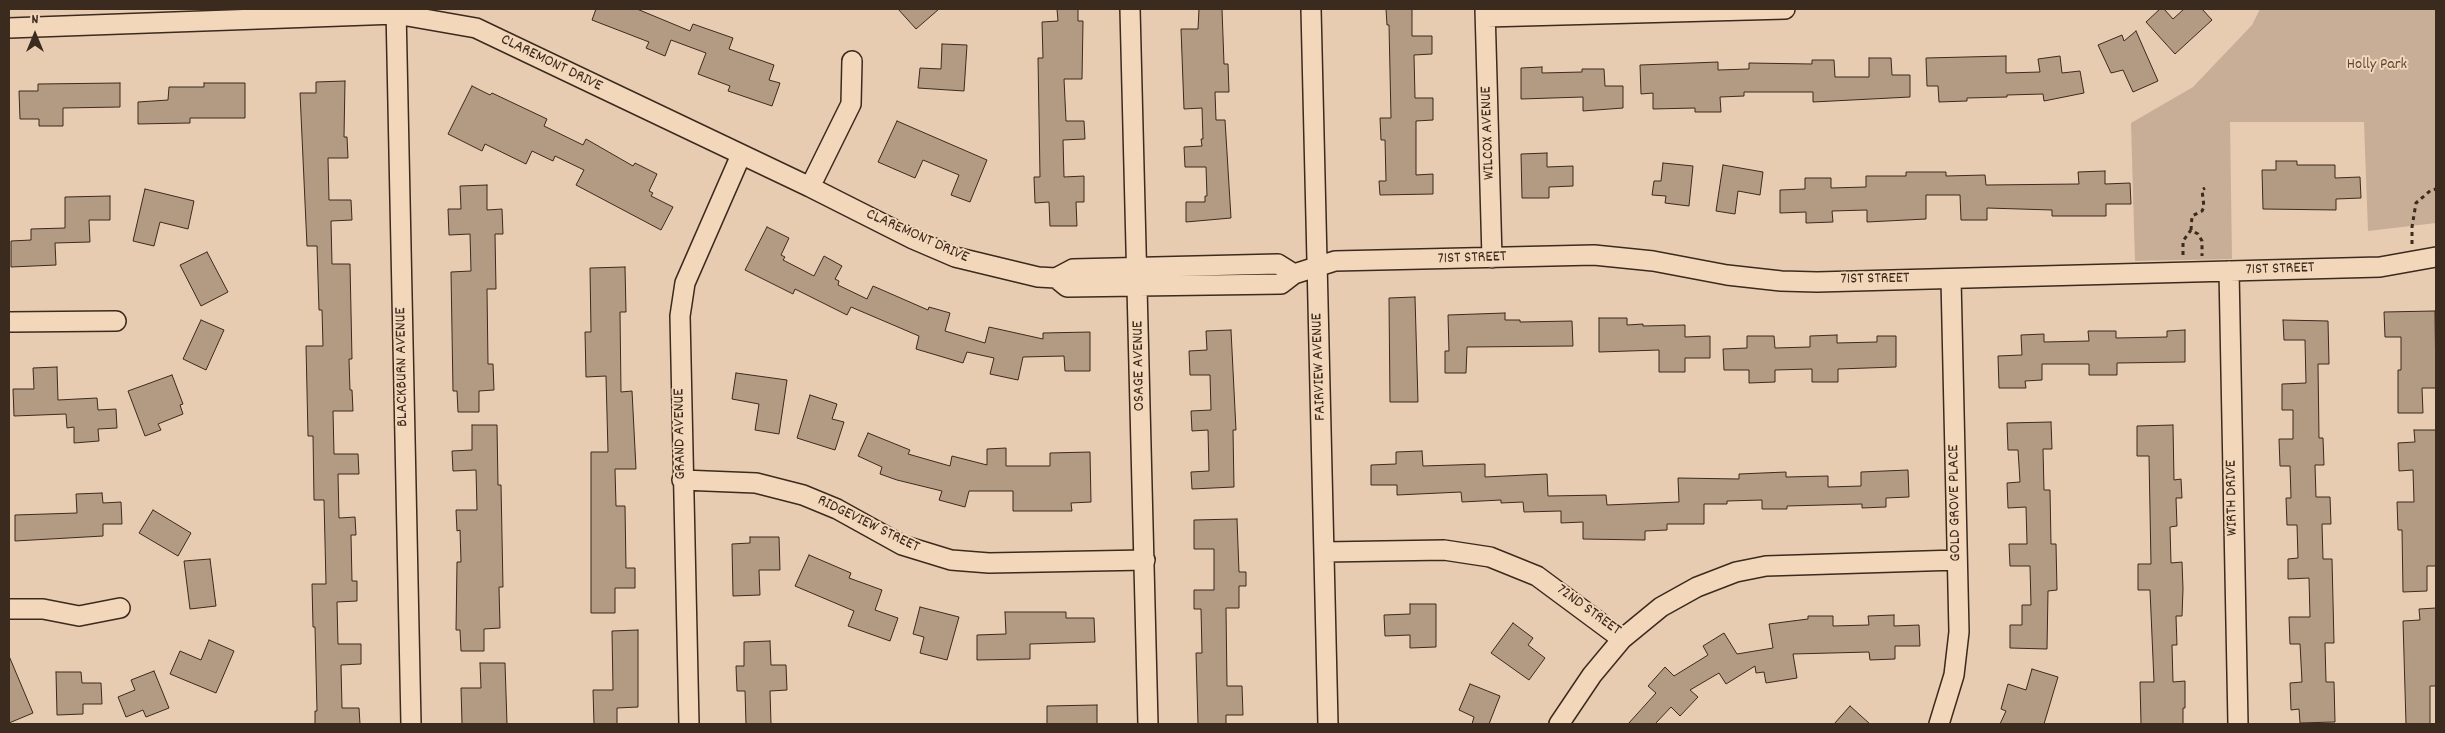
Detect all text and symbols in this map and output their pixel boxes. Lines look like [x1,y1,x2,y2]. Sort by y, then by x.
north arrow [10,10,60,60]
text: N [32,10,38,30]
street label: CLAREMONT DRIVE [497,31,605,97]
park label: Holly Park [2347,56,2407,76]
street label: WILCOX AVENUE [1478,86,1500,180]
street label: CLAREMONT DRIVE [863,206,971,268]
street label: 71ST STREET [1437,248,1507,270]
street label: 71ST STREET [2245,259,2315,281]
street label: 71ST STREET [1840,270,1910,290]
street label: BLACKBURN AVENUE [392,307,414,427]
street label: FAIRVIEW AVENUE [1309,313,1331,421]
street label: OSAGE AVENUE [1130,321,1150,411]
street label: GRAND AVENUE [671,388,691,480]
street label: GOLD GROVE PLACE [1945,444,1967,562]
street label: WIRTH DRIVE [2223,460,2243,536]
street label: RIDGEVIEW STREET [814,492,922,558]
street label: 72ND STREET [1552,581,1624,641]

